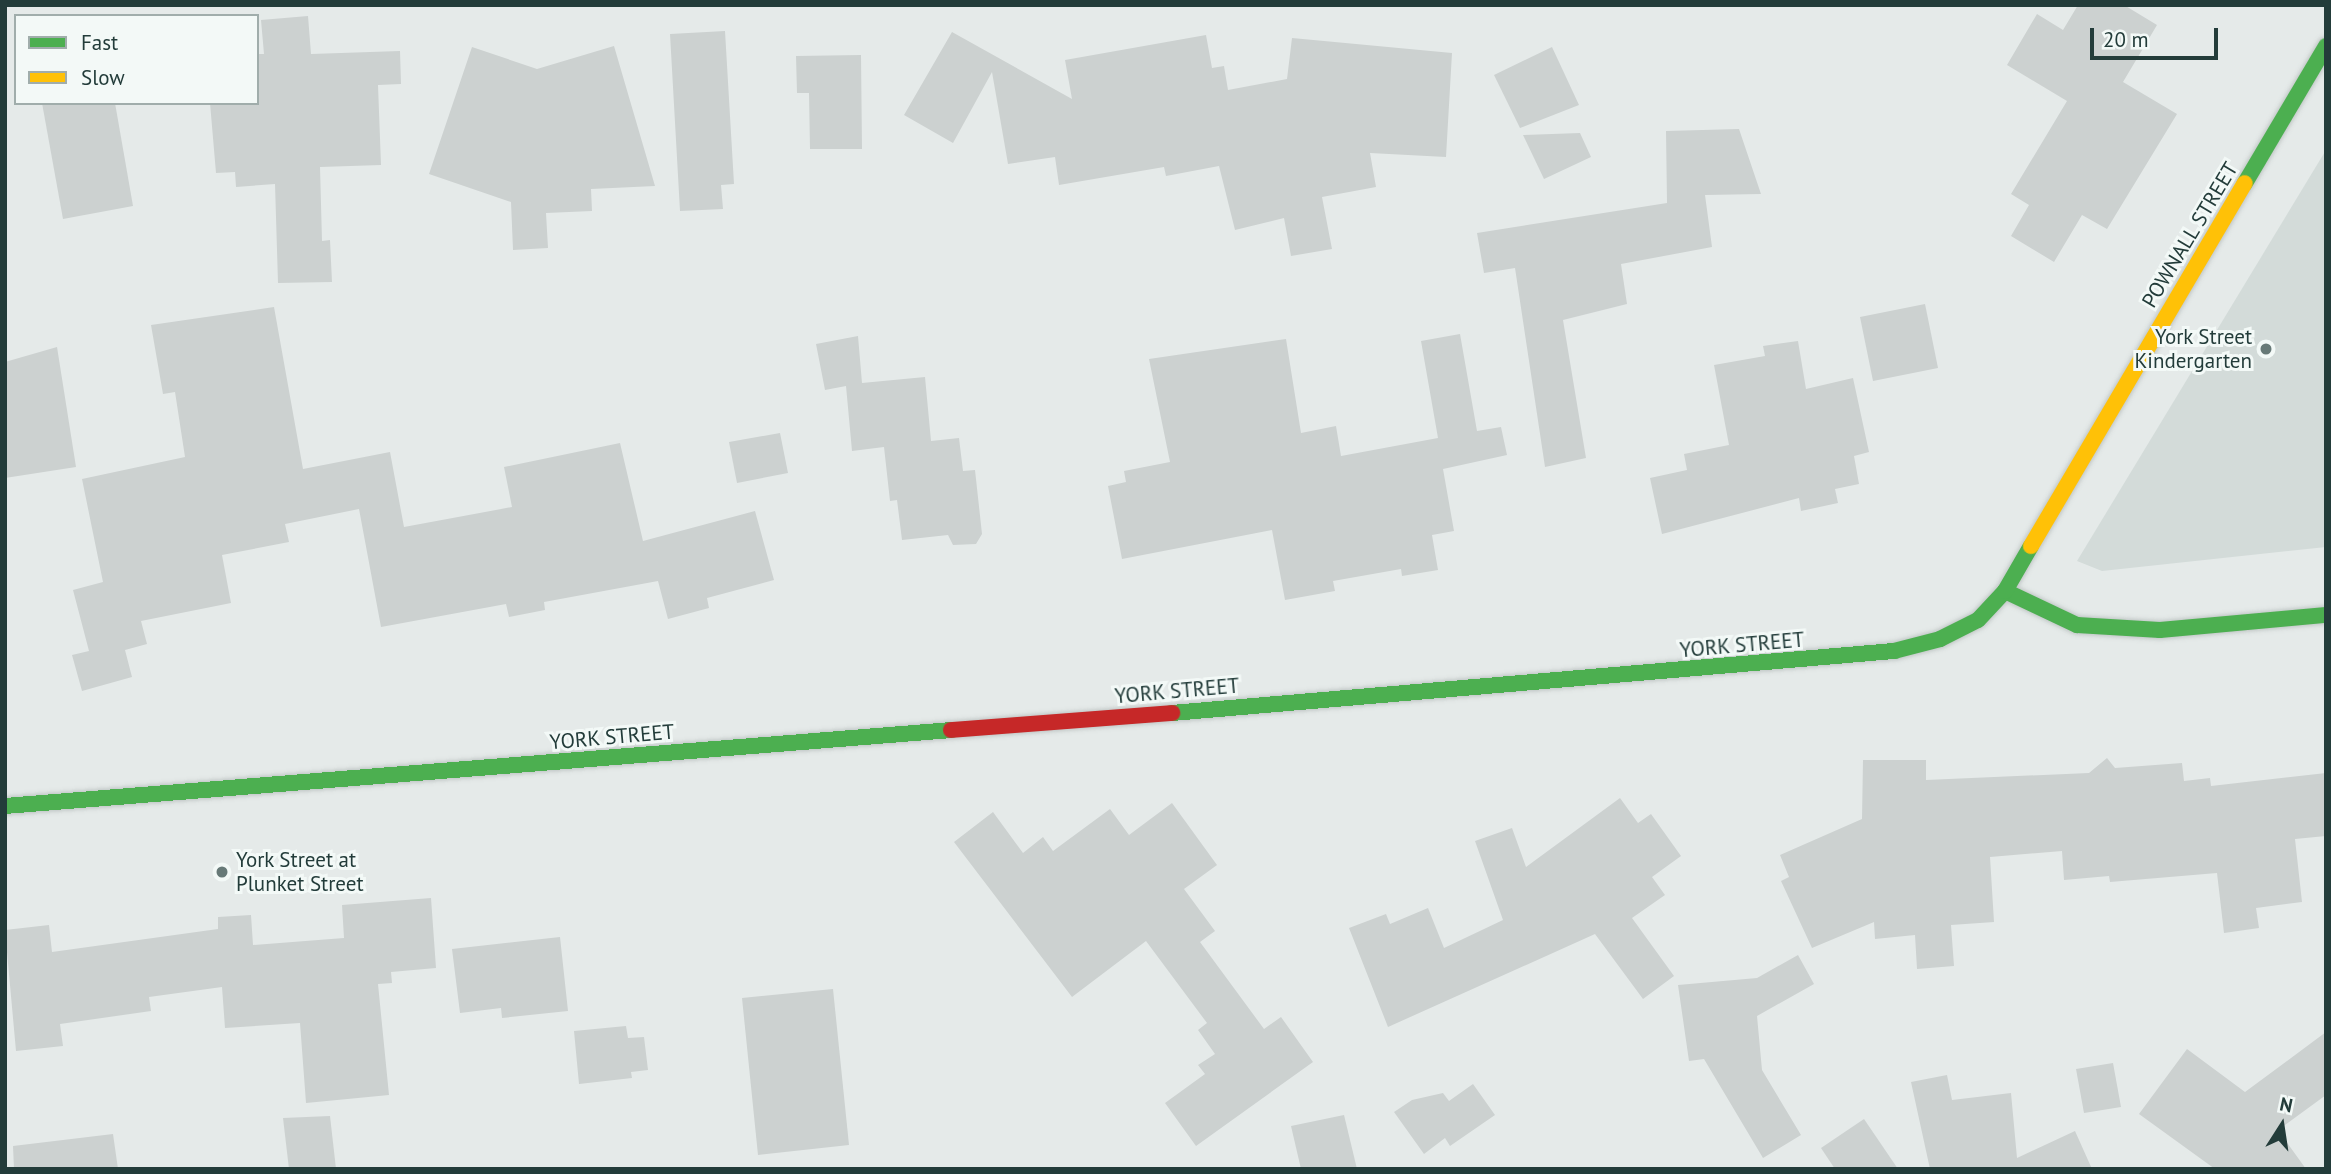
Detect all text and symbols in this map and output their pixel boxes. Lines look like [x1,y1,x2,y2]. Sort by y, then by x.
legend [14,14,259,105]
scale bar [2093,14,2221,58]
text: 20 m [2103,26,2149,53]
text: Fast [81,29,118,56]
text: Slow [81,64,125,91]
street label: POWNALL STREET [2136,157,2244,313]
place label: York Street Kindergarten [2134,324,2252,374]
marker: York Street Kindergarten [2258,341,2274,357]
street label: YORK STREET [1678,627,1806,663]
street label: YORK STREET [1113,673,1241,709]
street label: YORK STREET [548,719,676,755]
place label: York Street at Plunket Street [236,847,364,897]
marker: York Street at Plunket Street [214,864,230,880]
north arrow [2247,1090,2317,1160]
text: N [2278,1091,2295,1117]

